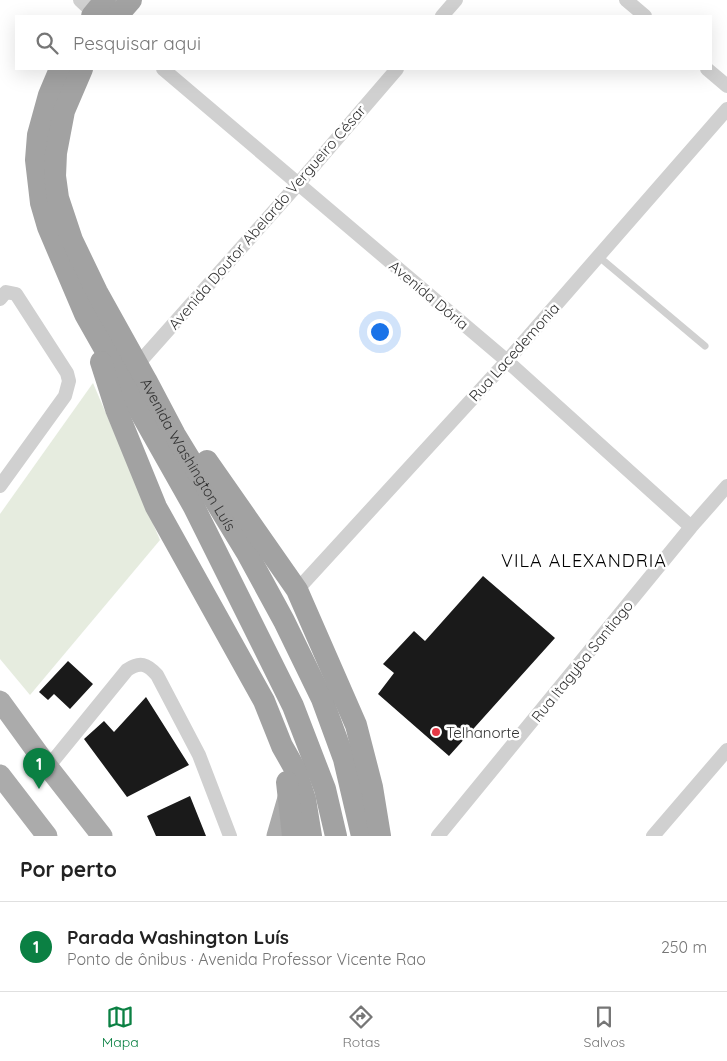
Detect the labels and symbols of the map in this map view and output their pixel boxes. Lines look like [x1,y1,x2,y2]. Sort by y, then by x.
street label: Avenida Doutor Abelardo Vergueiro César [164,101,370,333]
street label: Avenida Dória [385,256,473,334]
street label: Rua Lacedemonia [465,299,563,405]
your location [367,319,393,345]
street label: Avenida Washington Luís [137,374,241,534]
district label: VILA ALEXANDRIA [501,549,667,572]
street label: Rua Itagyba Santiago [527,596,637,726]
place label: Telhanorte [446,723,520,742]
marker: Telhanorte [430,726,442,738]
pin: 1 [23,748,55,789]

